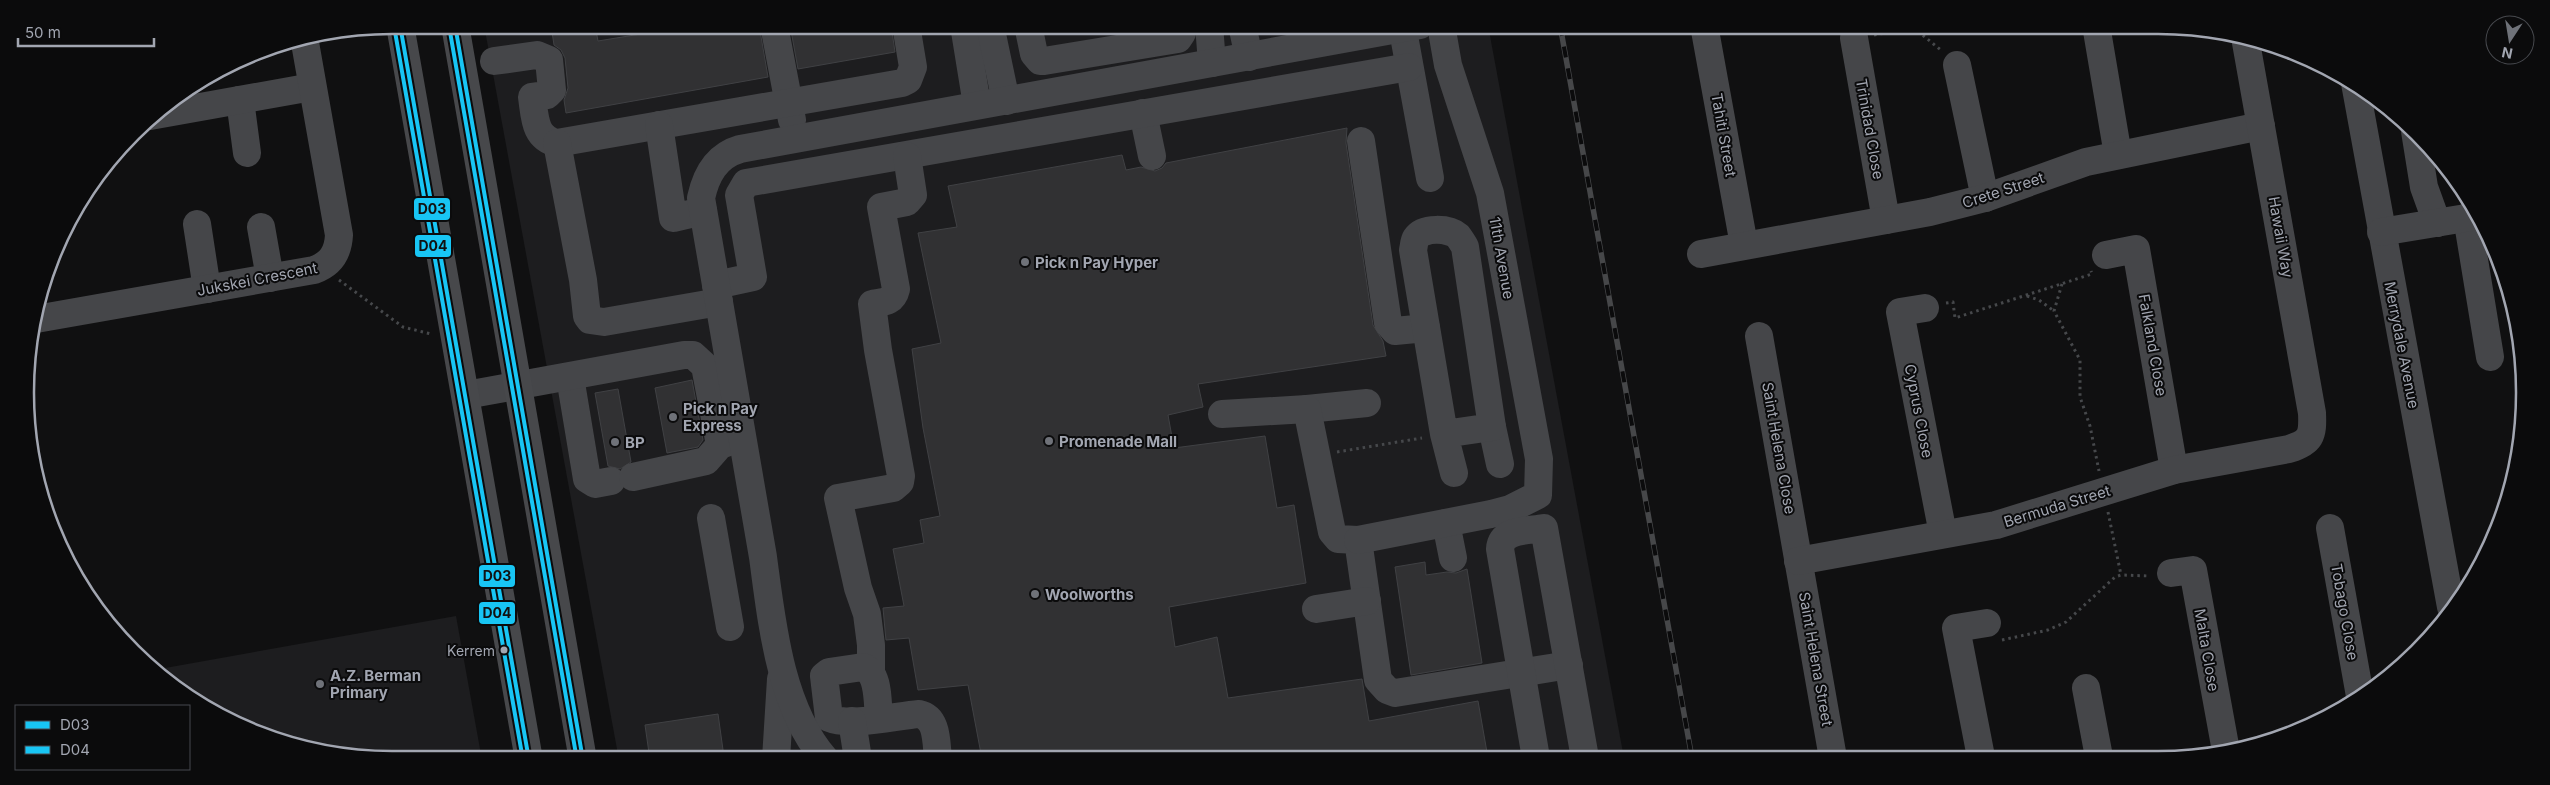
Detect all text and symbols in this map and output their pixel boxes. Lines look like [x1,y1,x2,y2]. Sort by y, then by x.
scale bar [18,15,154,47]
north arrow [2485,15,2535,65]
text: 50 m [25,23,61,42]
text: N [2500,44,2514,63]
street label: Trinidad Close [1852,77,1888,181]
street label: Tahiti Street [1707,92,1741,178]
street label: Crete Street [1960,168,2047,212]
street label: Hawaii Way [2264,195,2298,280]
line badge: D03 [413,197,451,221]
text: D03 [418,200,446,217]
street label: 11th Avenue [1485,215,1519,301]
line badge: D04 [414,234,452,258]
text: D04 [418,237,448,254]
place label: Pick n Pay Hyper [1035,253,1158,272]
marker: Pick n Pay Hyper [1019,256,1031,268]
street label: Jukskei Crescent [195,258,319,300]
street label: Merrydale Avenue [2380,280,2424,410]
street label: Falkland Close [2135,292,2171,398]
street label: Cyprus Close [1901,362,1937,460]
street label: Saint Helena Close [1758,381,1800,515]
place label: Pick n Pay Express [683,399,758,435]
marker: Pick n Pay Express [667,411,679,423]
place label: Promenade Mall [1059,432,1177,451]
place label: BP [625,433,645,452]
marker: Promenade Mall [1043,435,1055,447]
marker: BP [609,436,621,448]
street label: Bermuda Street [2001,481,2113,531]
street label: Tobago Close [2327,562,2363,662]
line badge: D03 [478,564,516,588]
text: D03 [483,567,511,584]
place label: Woolworths [1045,585,1134,604]
marker: Woolworths [1029,588,1041,600]
street label: Saint Helena Street [1795,590,1837,728]
line badge: D04 [478,601,516,625]
text: D04 [482,604,512,621]
street label: Malta Close [2190,607,2224,693]
place label: Kerrem [447,642,495,659]
marker: Kerrem [499,645,509,655]
place label: A.Z. Berman Primary [330,666,421,702]
marker: A.Z. Berman Primary [314,678,326,690]
legend [15,705,190,770]
text: D03 [60,715,90,734]
text: D04 [60,740,90,759]

